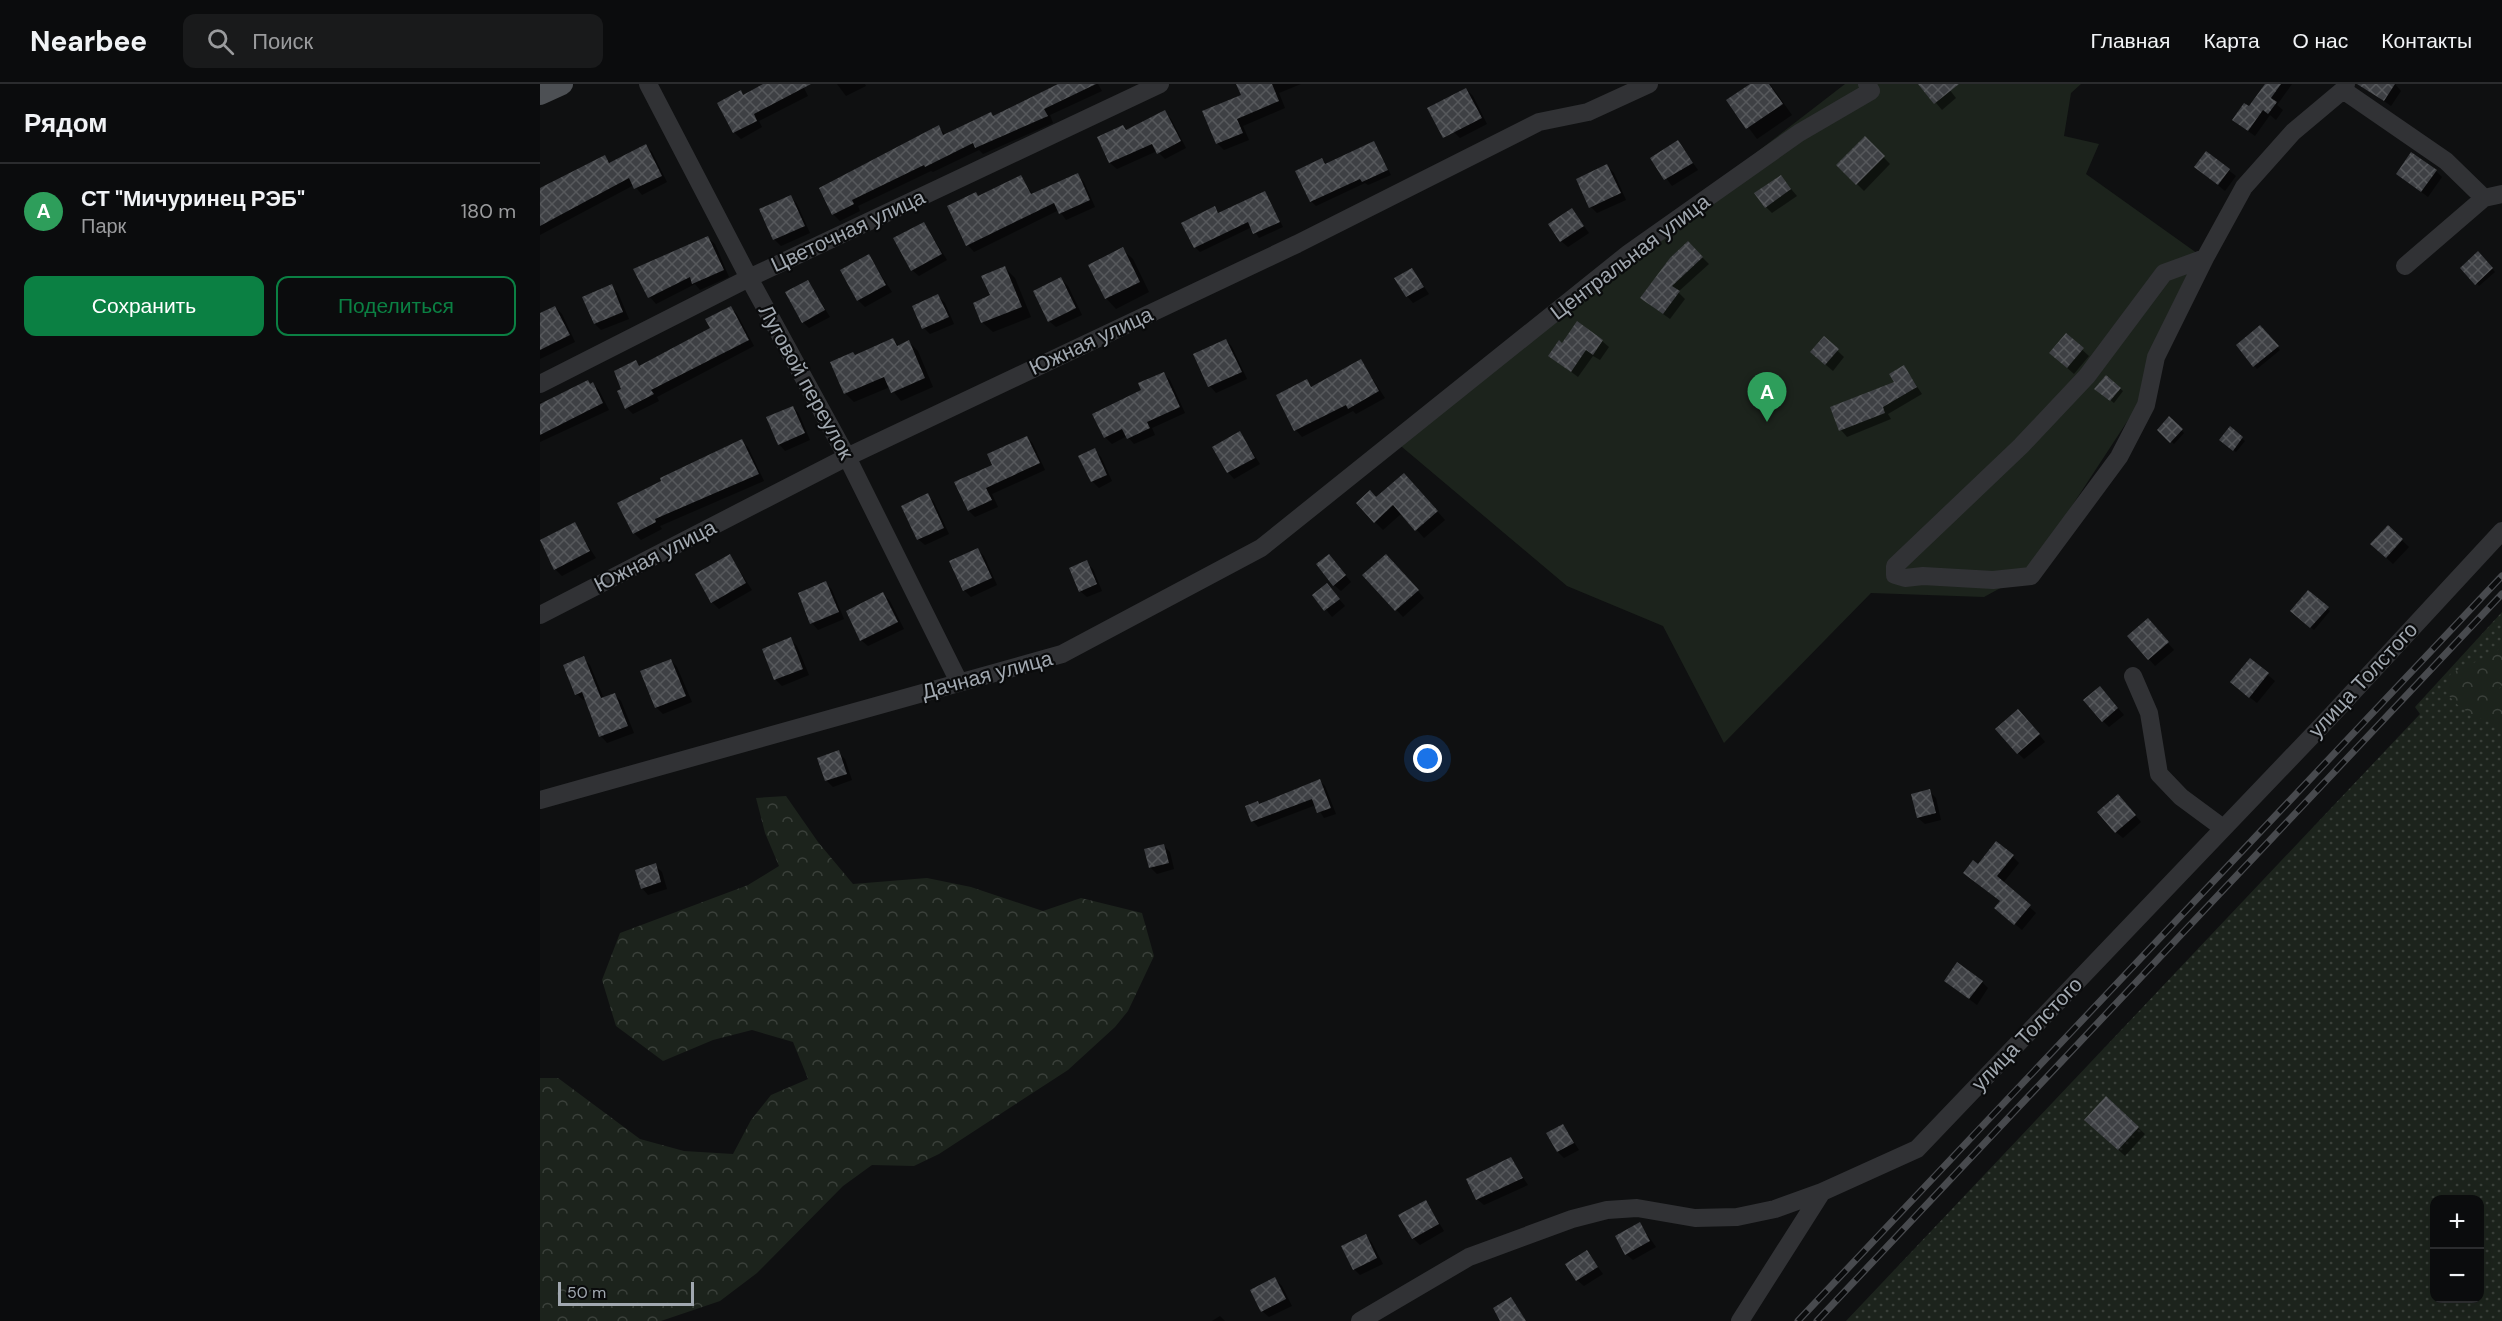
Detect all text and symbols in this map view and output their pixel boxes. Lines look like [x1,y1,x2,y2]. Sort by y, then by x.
search box [183,14,603,68]
text: Nearbee [30,23,147,60]
icon: search [204,25,237,58]
text: Поиск [252,27,313,56]
text: Главная [2090,27,2170,55]
text: Карта [2203,27,2260,55]
text: О нас [2293,27,2348,55]
text: Контакты [2381,27,2472,55]
text: Рядом [24,106,107,140]
street label: Цветочная улица [766,183,930,279]
text: СТ "Мичуринец РЭБ" [81,184,305,213]
street label: Центральная улица [1545,188,1716,326]
text: A [36,198,51,224]
text: 180 m [461,198,516,224]
text: Парк [81,213,126,239]
button: Сохранить [24,276,264,336]
button: Поделиться [276,276,516,336]
street label: Луговой переулок [752,300,861,465]
street label: Южная улица [1025,300,1158,382]
pin: A [1748,372,1786,422]
street label: Южная улица [589,513,721,599]
street label: улица Толстого [2302,616,2424,744]
street label: Дачная улица [918,644,1056,706]
your location [1413,744,1442,773]
street label: улица Толстого [1965,971,2089,1097]
map controls [2430,1195,2484,1303]
button: + [2430,1195,2484,1249]
button: − [2430,1249,2484,1303]
scale bar [558,1279,694,1306]
text: 50 m [567,1282,606,1303]

